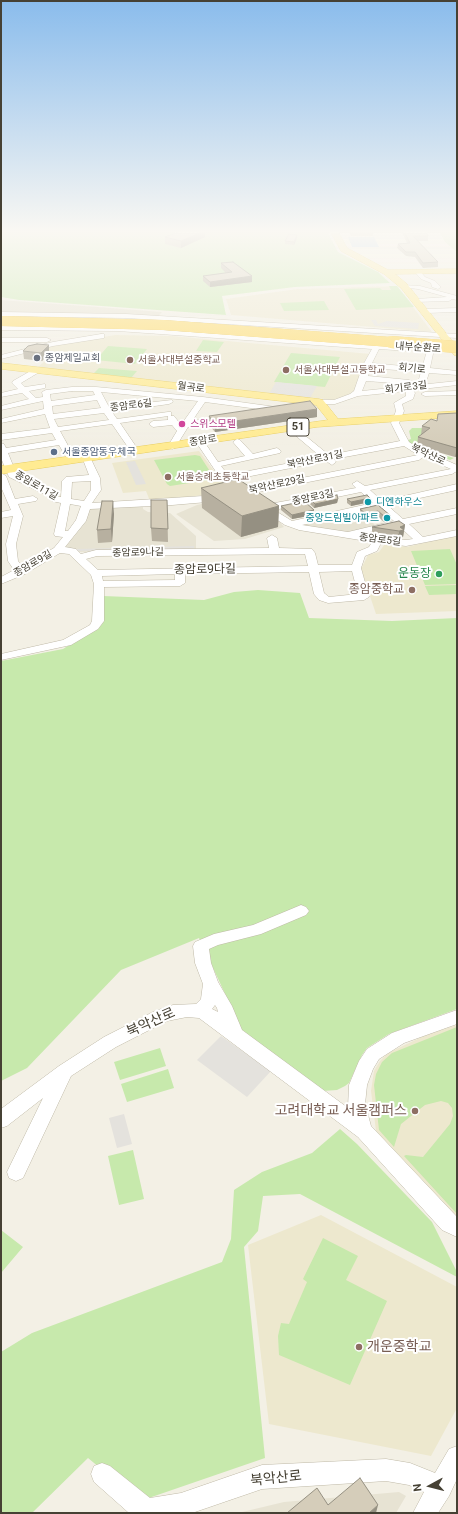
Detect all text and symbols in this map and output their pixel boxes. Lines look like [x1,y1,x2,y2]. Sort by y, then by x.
street label: 내부순환로 [395,340,441,356]
place label: 종암제일교회 [45,352,100,364]
marker: 종암제일교회 [32,353,42,363]
place label: 서울사대부설중학교 [138,354,221,366]
marker: 서울사대부설중학교 [125,355,135,365]
street label: 회기로 [398,362,426,376]
place label: 서울사대부설고등학교 [294,364,386,376]
marker: 서울사대부설고등학교 [281,365,291,375]
street label: 회기로3길 [384,379,428,397]
street label: 월곡로 [177,381,205,395]
street label: 종암로6길 [109,397,153,415]
place label: 스위스모텔 [190,418,236,430]
road number: 51 [287,418,309,436]
marker: 스위스모텔 [177,419,187,429]
street label: 종암로 [188,433,218,449]
street label: 북악산로 [409,442,447,468]
place label: 서울종암동우체국 [62,446,136,458]
marker: 서울종암동우체국 [49,447,59,457]
street label: 북악산로31길 [286,449,344,471]
street label: 종암로11길 [12,469,60,503]
place label: 서울숭례초등학교 [176,471,250,483]
marker: 서울숭례초등학교 [163,472,173,482]
street label: 북악산로29길 [248,473,306,497]
street label: 종암로3길 [291,488,335,508]
place label: 디엔하우스 [376,496,422,508]
marker: 디엔하우스 [363,497,373,507]
place label: 중앙드림빌아파트 [305,512,379,524]
marker: 중앙드림빌아파트 [382,513,392,523]
street label: 종암로5길 [358,531,402,549]
street label: 종암로9나길 [112,547,164,559]
street label: 종암로9길 [12,548,54,580]
street label: 종암로9다길 [174,562,236,578]
place label: 운동장 [398,567,431,581]
marker: 운동장 [434,569,444,579]
place label: 종암중학교 [349,583,404,597]
marker: 종암중학교 [407,585,417,595]
street label: 북악산로 [124,1005,178,1041]
place label: 고려대학교 서울캠퍼스 [275,1103,407,1119]
marker: 고려대학교 서울캠퍼스 [410,1106,420,1116]
place label: 개운중학교 [367,1339,431,1355]
marker: 개운중학교 [354,1342,364,1352]
north arrow [410,1466,450,1506]
street label: 북악산로 [250,1468,302,1490]
text: N [411,1483,425,1492]

